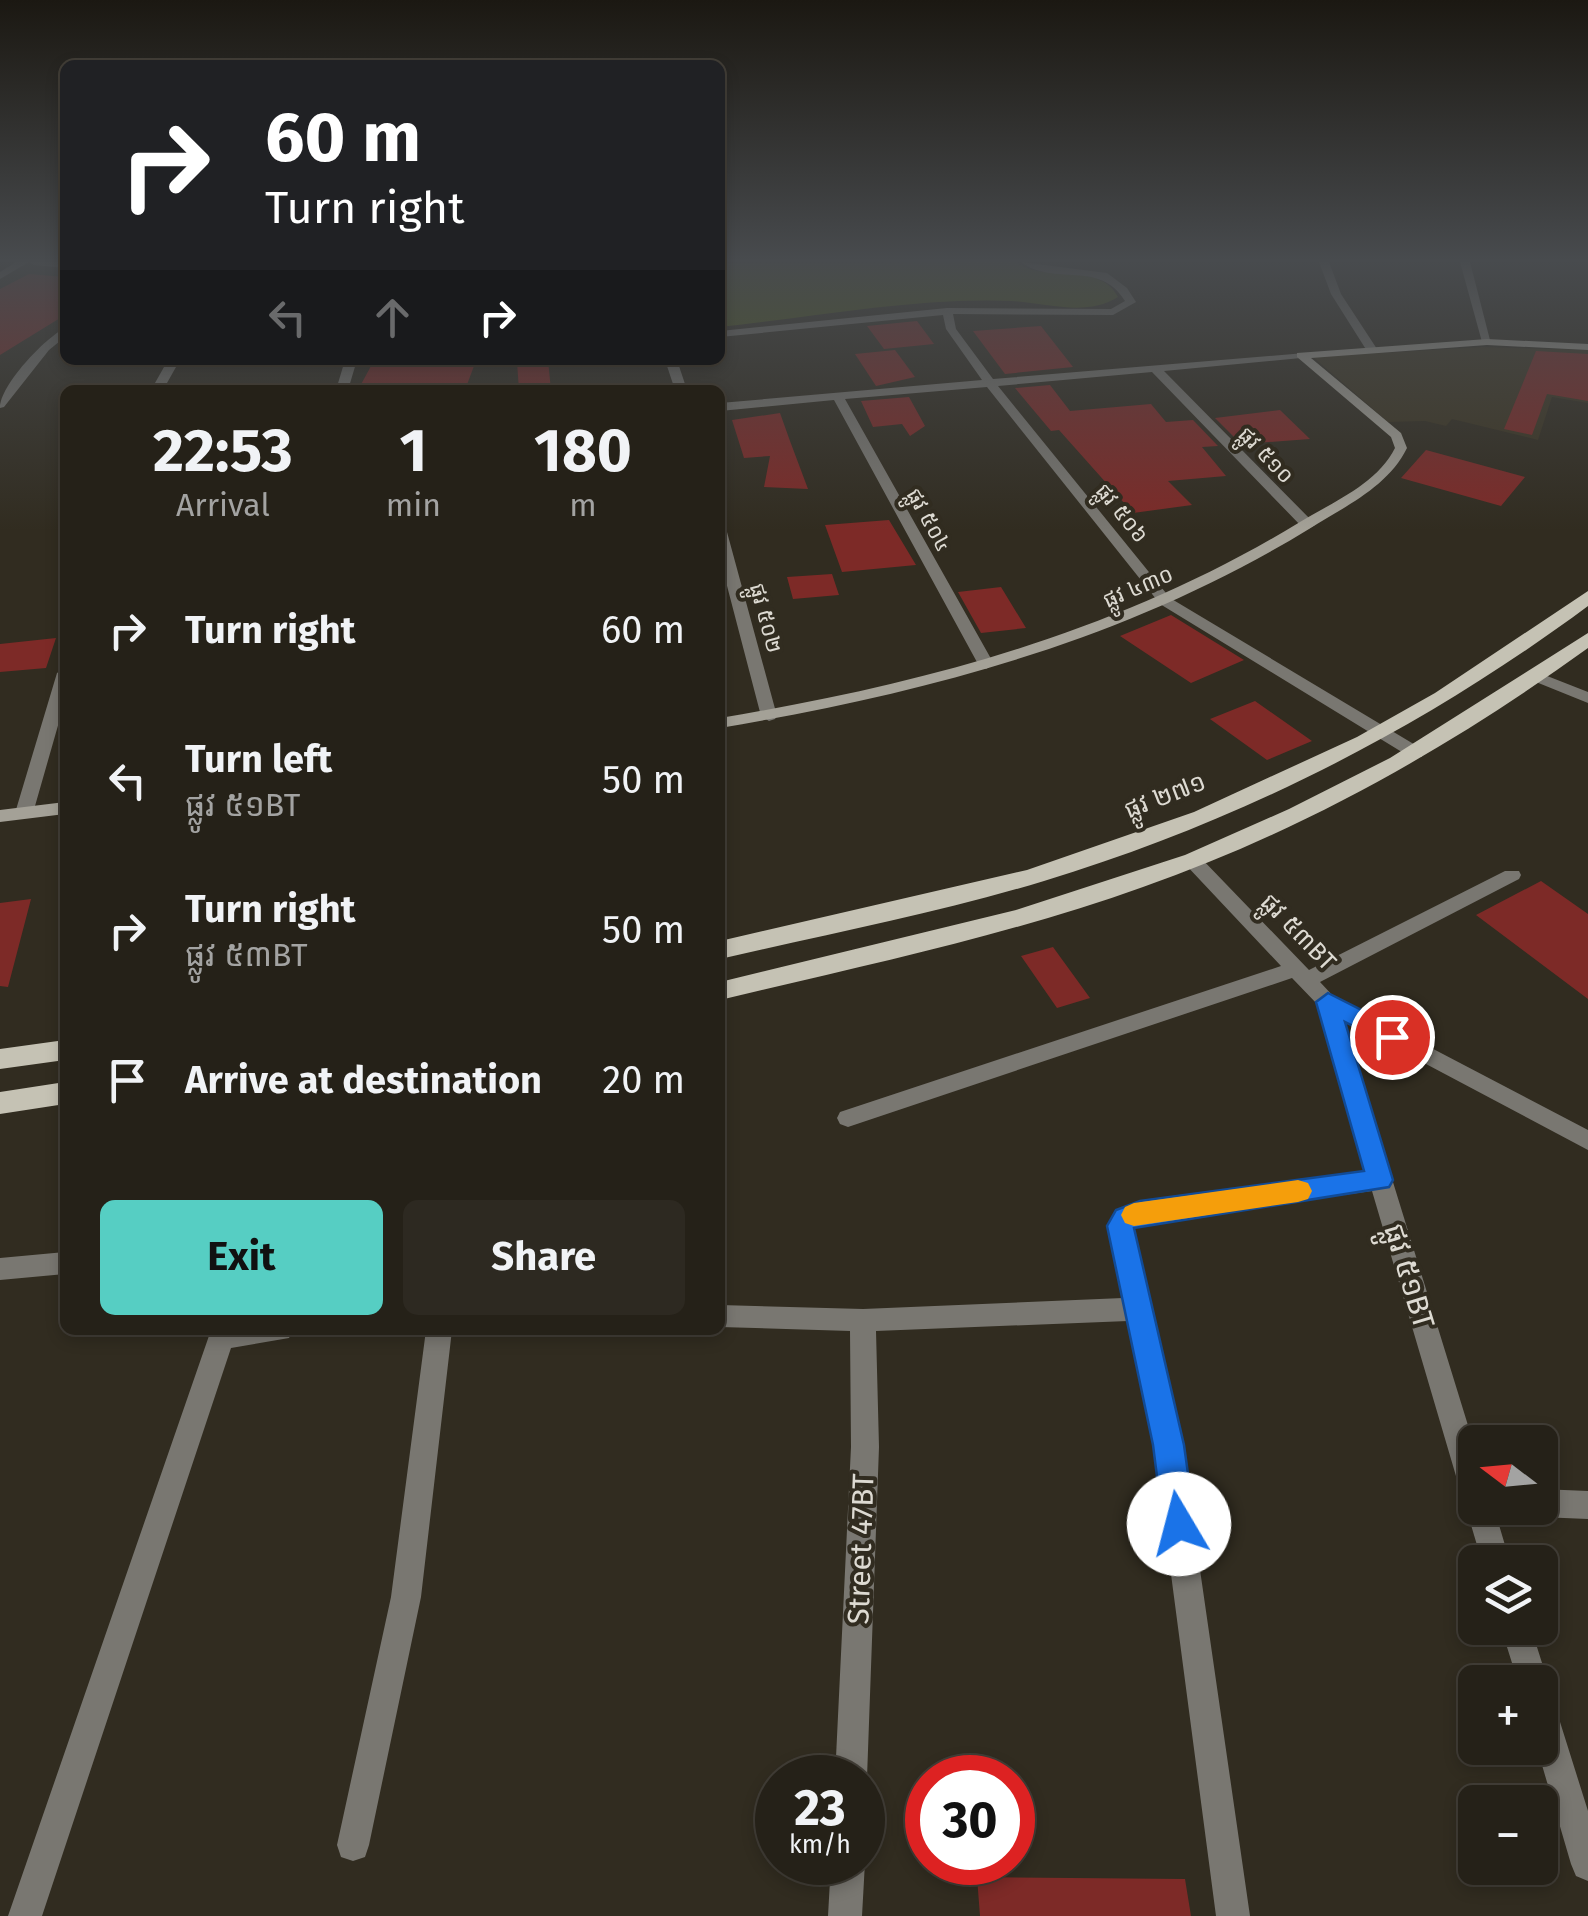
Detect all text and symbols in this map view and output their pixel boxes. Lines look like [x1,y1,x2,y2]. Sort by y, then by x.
text: 60 m [265,96,421,180]
icon: right [100,100,230,230]
text: Turn right [265,181,464,235]
icon: left [260,290,315,345]
icon: ahead [365,290,420,345]
icon: right [470,290,525,345]
text: 22:53 [153,415,293,487]
text: 1 [400,415,427,487]
text: 180 [534,415,632,487]
street label: ផ្លូវ ៥១០ [1228,421,1300,494]
street label: ផ្លូវ ៥០៦ [1085,478,1154,552]
street label: ផ្លូវ ៥០៤ [895,483,958,560]
text: Arrival [176,486,270,524]
text: min [386,486,441,524]
text: m [569,486,597,524]
street label: ផ្លូវ ៤៣០ [1099,560,1180,620]
street label: ផ្លូវ ៥០២ [737,580,788,658]
icon: right [100,603,155,658]
text: Turn right [185,607,355,653]
text: 60 m [601,607,685,653]
text: Turn left [185,736,332,782]
icon: left [100,753,155,808]
text: 50 m [602,757,685,803]
street label: ផ្លូវ ២៧១ [1120,767,1213,832]
text: ផ្លូវ ៥១BT [185,786,300,824]
text: Turn right [185,886,355,932]
street label: ផ្លូវ ៥៣BT [1249,887,1342,982]
icon: right [100,903,155,958]
text: 50 m [602,907,685,953]
text: ផ្លូវ ៥៣BT [185,936,307,974]
pin [1350,995,1435,1080]
icon: arrive [1365,1010,1420,1065]
icon: arrive [100,1053,155,1108]
text: Arrive at destination [185,1057,542,1103]
text: 20 m [602,1057,685,1103]
button: Exit [100,1200,383,1315]
button: Share [403,1200,685,1315]
street label: ផ្លូវ ៥១BT [1368,1219,1442,1336]
north arrow [1458,1425,1558,1525]
map controls [1458,1425,1558,1885]
street label: Street 47BT [840,1472,882,1625]
position arrow [1127,1472,1231,1576]
button: layers [1458,1545,1558,1645]
button: + [1458,1665,1558,1765]
speed limit sign: 30 [905,1755,1035,1885]
text: 23 [794,1778,846,1838]
button: − [1458,1785,1558,1885]
text: km/h [789,1830,851,1860]

